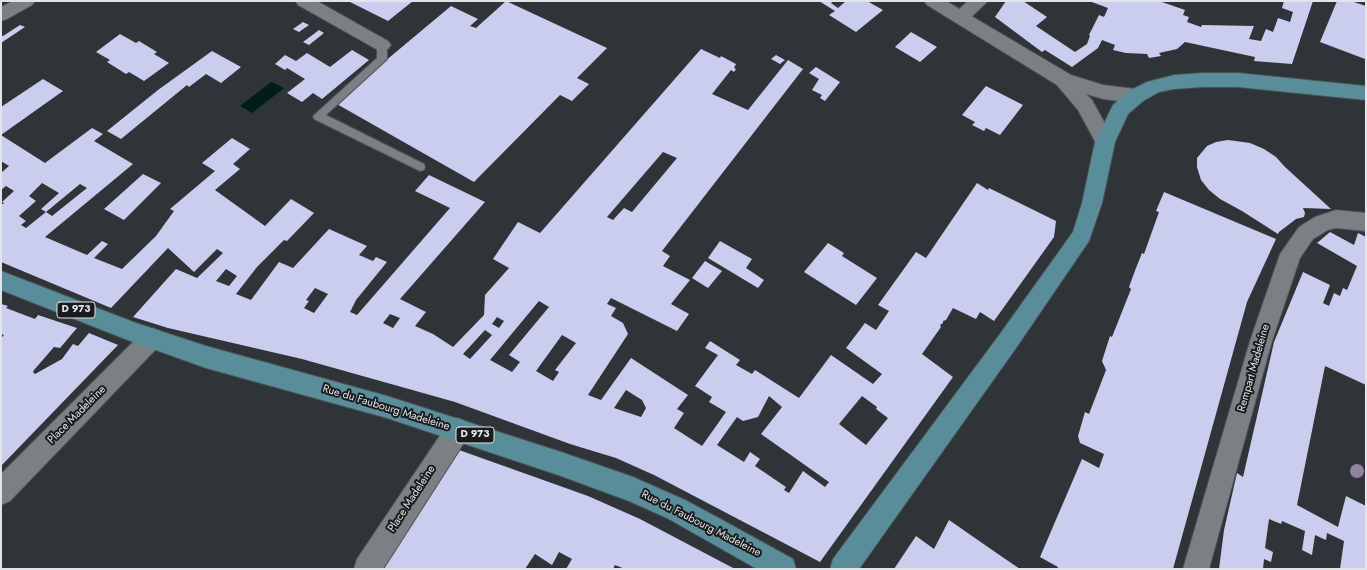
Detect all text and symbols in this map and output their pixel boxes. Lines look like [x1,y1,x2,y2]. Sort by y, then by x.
road number: D 973 [57,302,95,318]
street label: Rempart Madeleine [1235,323,1273,413]
street label: Rue du Faubourg Madeleine [321,382,451,434]
street label: Place Madeleine [45,383,109,447]
road number: D 973 [456,427,494,443]
street label: Place Madeleine [386,463,438,535]
street label: Rue du Faubourg Madeleine [639,488,763,560]

